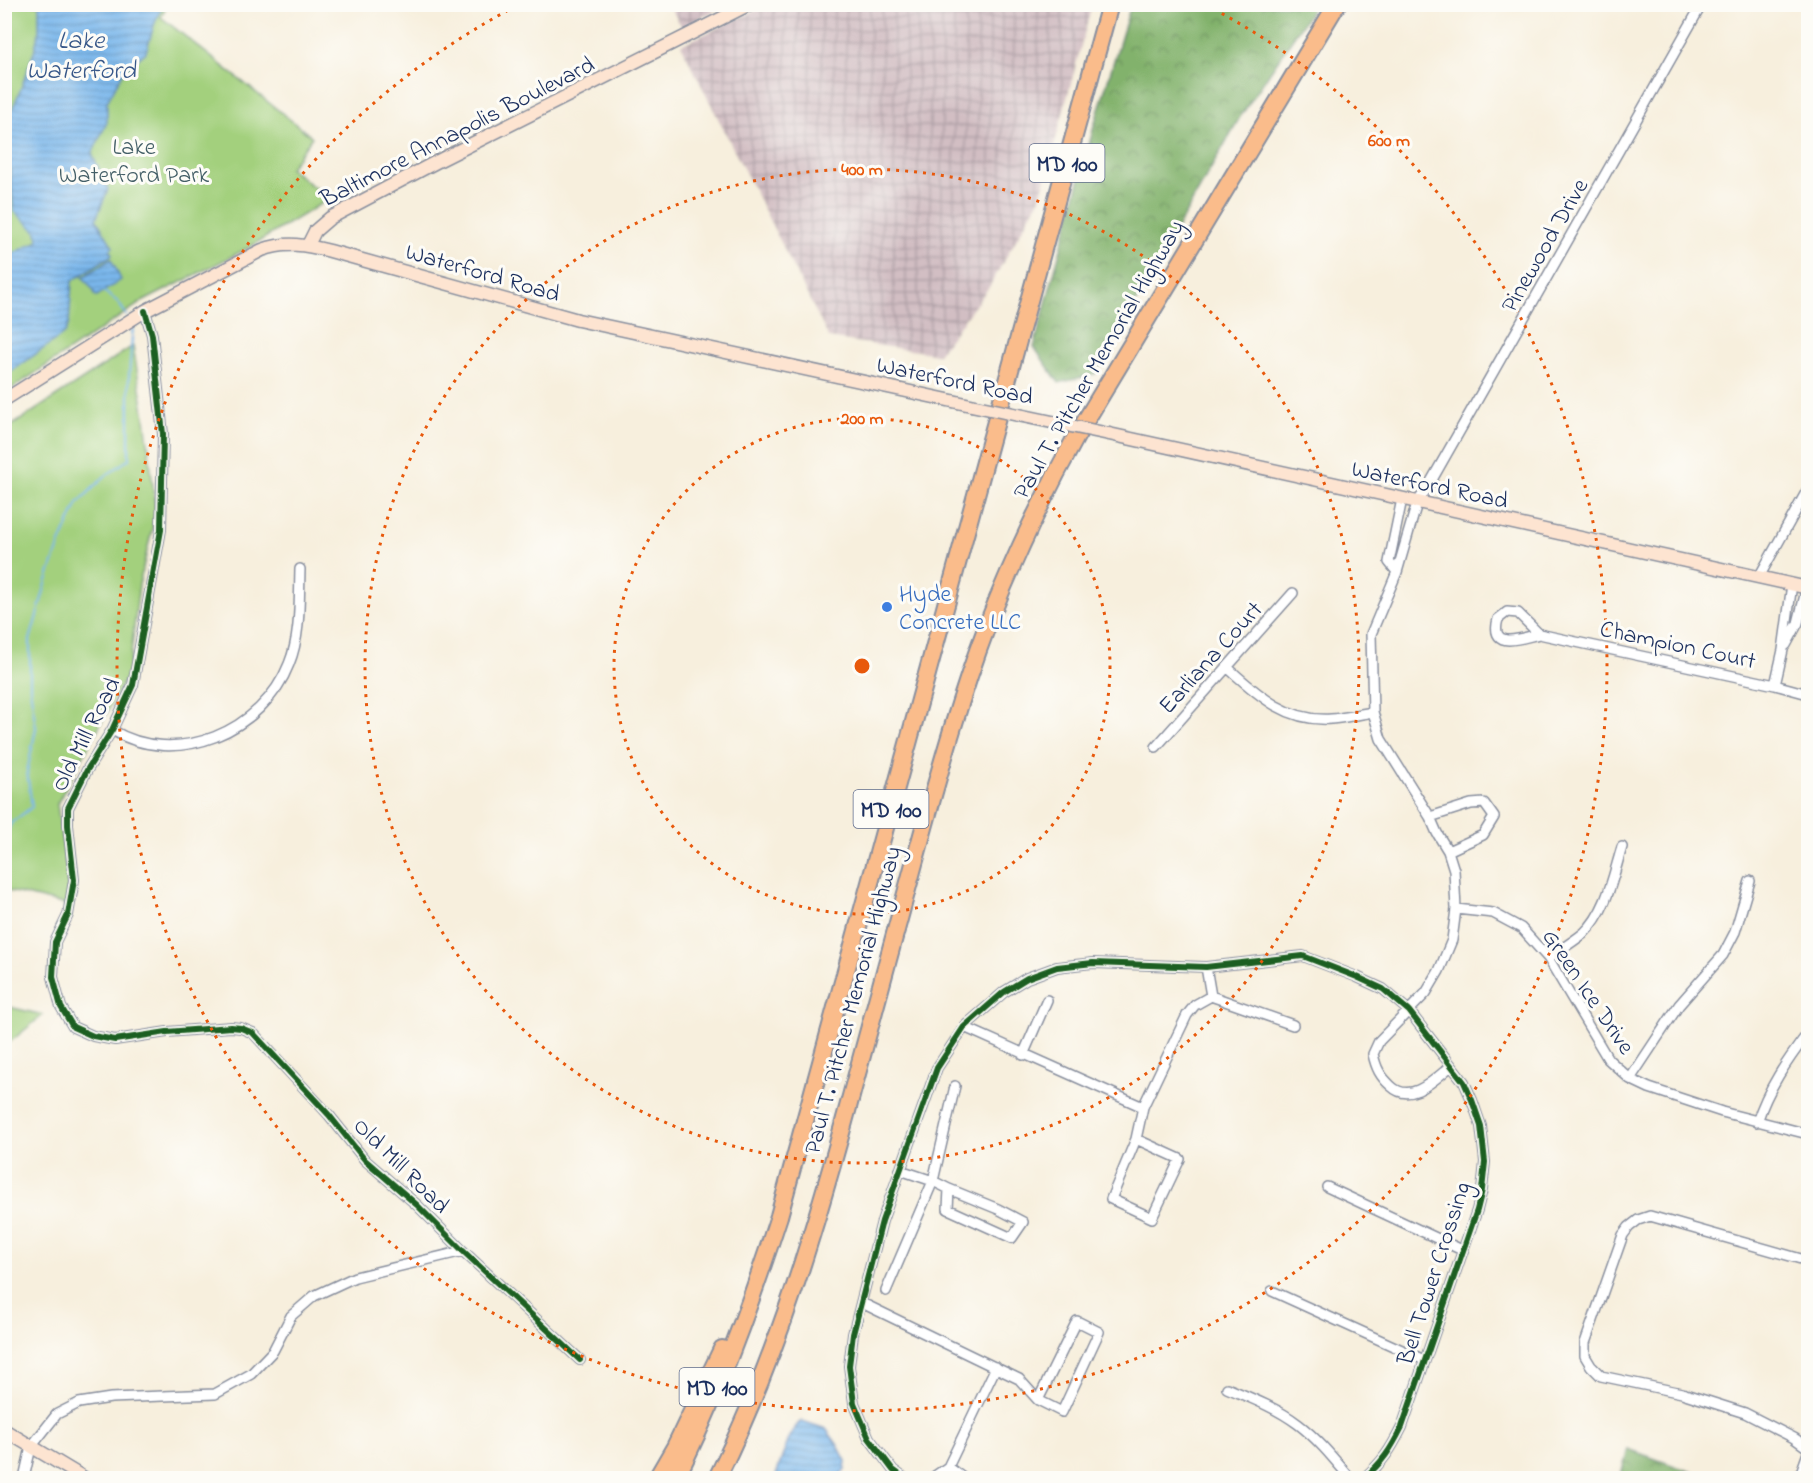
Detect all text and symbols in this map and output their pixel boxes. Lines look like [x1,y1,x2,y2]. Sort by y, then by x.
water label: Lake Waterford [26,23,137,91]
street label: Baltimore Annapolis Boulevard [314,48,602,218]
text: 600 m [1368,129,1410,155]
park label: Lake Waterford Park [59,131,210,194]
road number: MD 100 [1030,144,1104,182]
text: 400 m [841,158,883,184]
street label: Pinewood Drive [1494,173,1599,320]
street label: Paul T. Pitcher Memorial Highway [1006,214,1196,507]
street label: Waterford Road [401,236,564,313]
street label: Waterford Road [873,349,1036,416]
text: 200 m [840,407,884,433]
street label: Waterford Road [1348,453,1511,520]
place label: Hyde Concrete LLC [899,578,1021,641]
street label: Earliana Court [1151,594,1272,723]
marker: Hyde Concrete LLC [880,600,894,614]
street label: Champion Court [1596,613,1759,680]
centre of rings [852,656,872,676]
street label: Old Mill Road [43,671,131,799]
road number: MD 100 [854,790,928,828]
street label: Paul T. Pitcher Memorial Highway [796,843,913,1159]
street label: Green Ice Drive [1532,923,1642,1062]
street label: Old Mill Road [344,1110,457,1223]
street label: Bell Tower Crossing [1389,1178,1481,1371]
road number: MD 100 [680,1368,754,1406]

